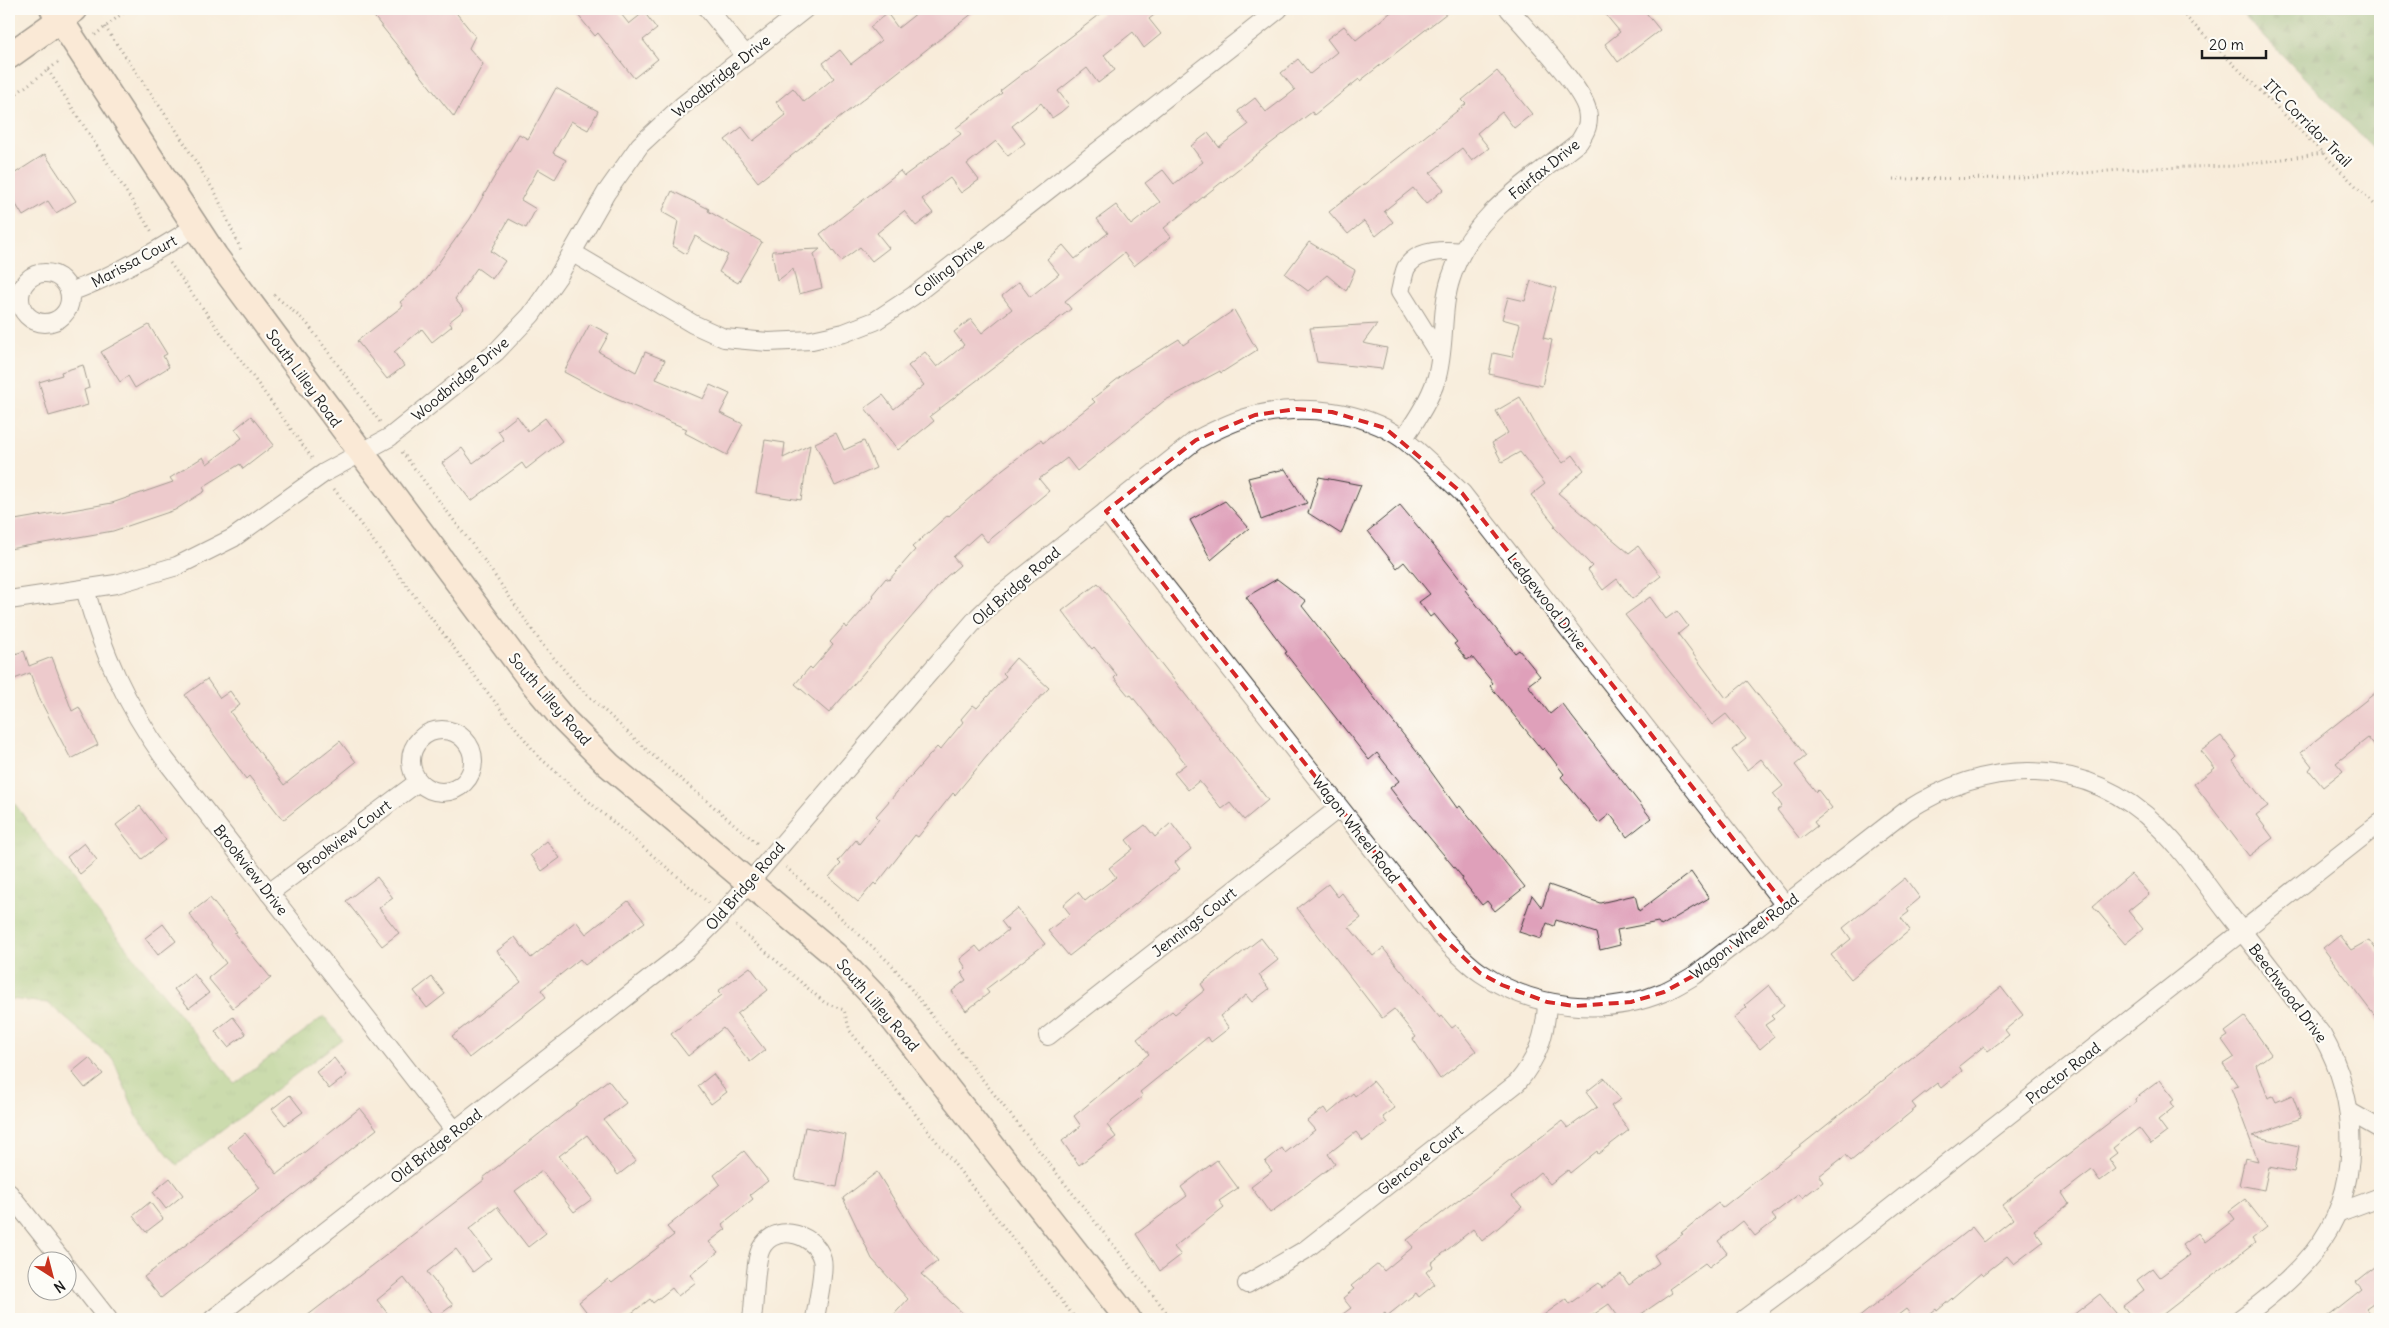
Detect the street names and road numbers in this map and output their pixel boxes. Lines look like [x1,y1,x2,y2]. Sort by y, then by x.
street label: Woodbridge Drive [668,31,774,121]
street label: ITC Corridor Trail [2260,75,2356,171]
street label: Fairfax Drive [1505,135,1583,203]
street label: Marissa Court [88,231,180,291]
street label: Colling Drive [910,235,988,301]
street label: South Lilley Road [262,325,346,431]
street label: Woodbridge Drive [408,333,512,425]
street label: Old Bridge Road [968,542,1064,629]
street label: Ledgewood Drive [1503,549,1591,653]
street label: South Lilley Road [505,649,595,749]
street label: Wagon Wheel Road [1308,771,1404,887]
street label: Brookview Court [293,796,395,878]
street label: Brookview Drive [210,821,292,919]
street label: Old Bridge Road [702,838,789,934]
street label: Jennings Court [1148,883,1240,961]
street label: Wagon Wheel Road [1686,889,1802,983]
street label: Beechwood Drive [2245,940,2331,1046]
street label: South Lilley Road [833,955,923,1055]
street label: Proctor Road [2022,1038,2104,1108]
street label: Old Bridge Road [387,1104,486,1188]
street label: Glencove Court [1373,1121,1467,1199]

